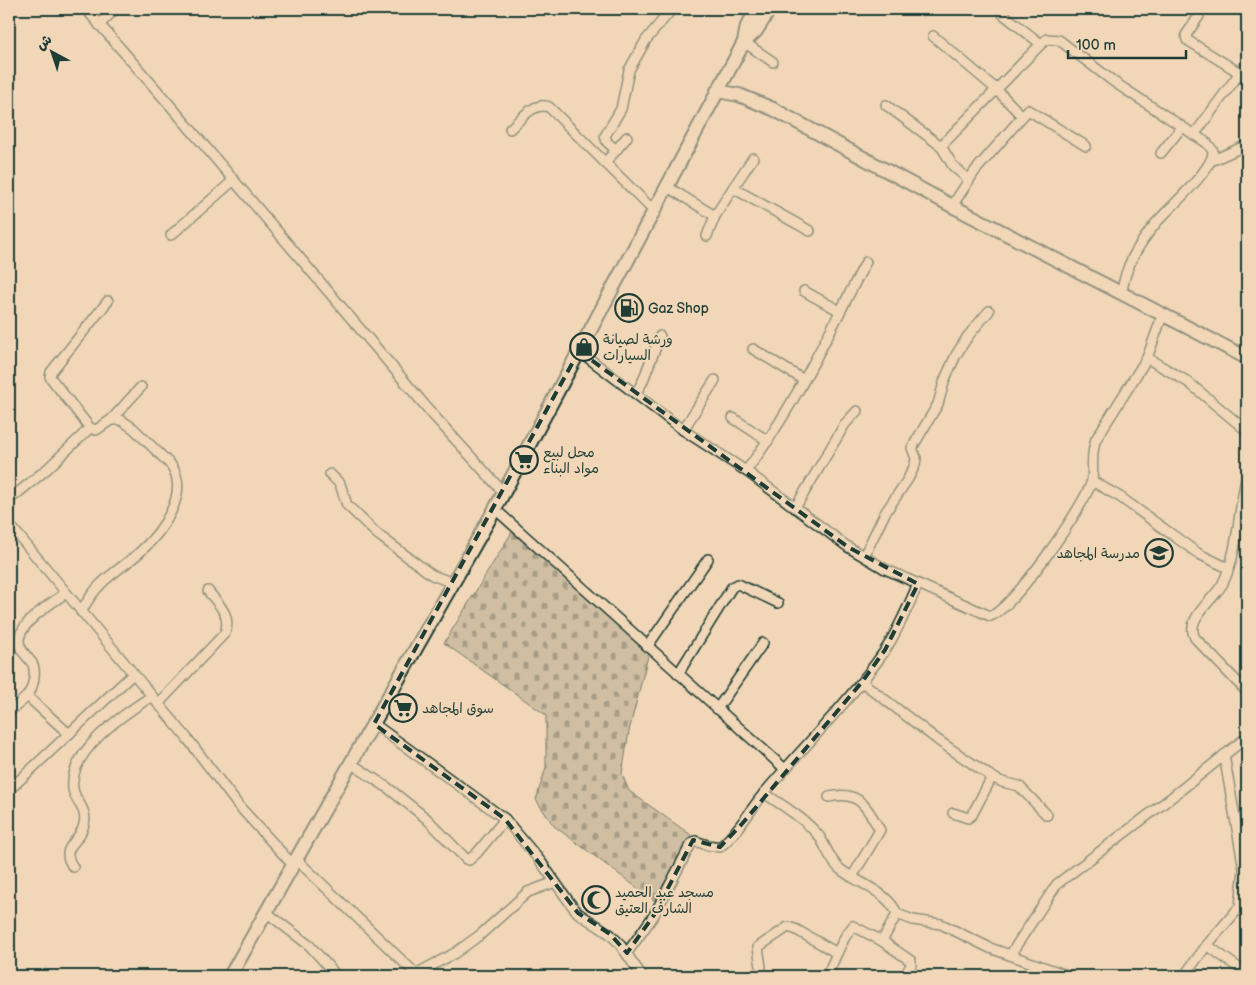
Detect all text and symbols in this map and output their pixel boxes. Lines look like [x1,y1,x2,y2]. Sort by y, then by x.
north arrow [28,28,78,78]
scale bar [1068,28,1186,60]
text: ش [33,31,55,54]
text: 100 m [1076,36,1116,55]
fuel station icon: Gaz Shop [614,293,644,323]
place label: Gaz Shop [648,300,709,317]
place label: ورشة لصيانة السيارات [603,331,673,364]
shop icon: ورشة لصيانة السيارات [569,332,599,362]
place label: محل لبيع مواد البناء [543,444,599,477]
supermarket icon: محل لبيع مواد البناء [509,445,539,475]
school or university icon: مدرسة المجاهد [1144,538,1174,568]
place label: مدرسة المجاهد [1056,545,1140,562]
supermarket icon: سوق المجاهد [388,693,418,723]
place label: سوق المجاهد [422,700,494,717]
place label: مسجد عبد الحميد الشارف العتيق [615,884,714,917]
mosque icon: مسجد عبد الحميد الشارف العتيق [581,885,611,915]

